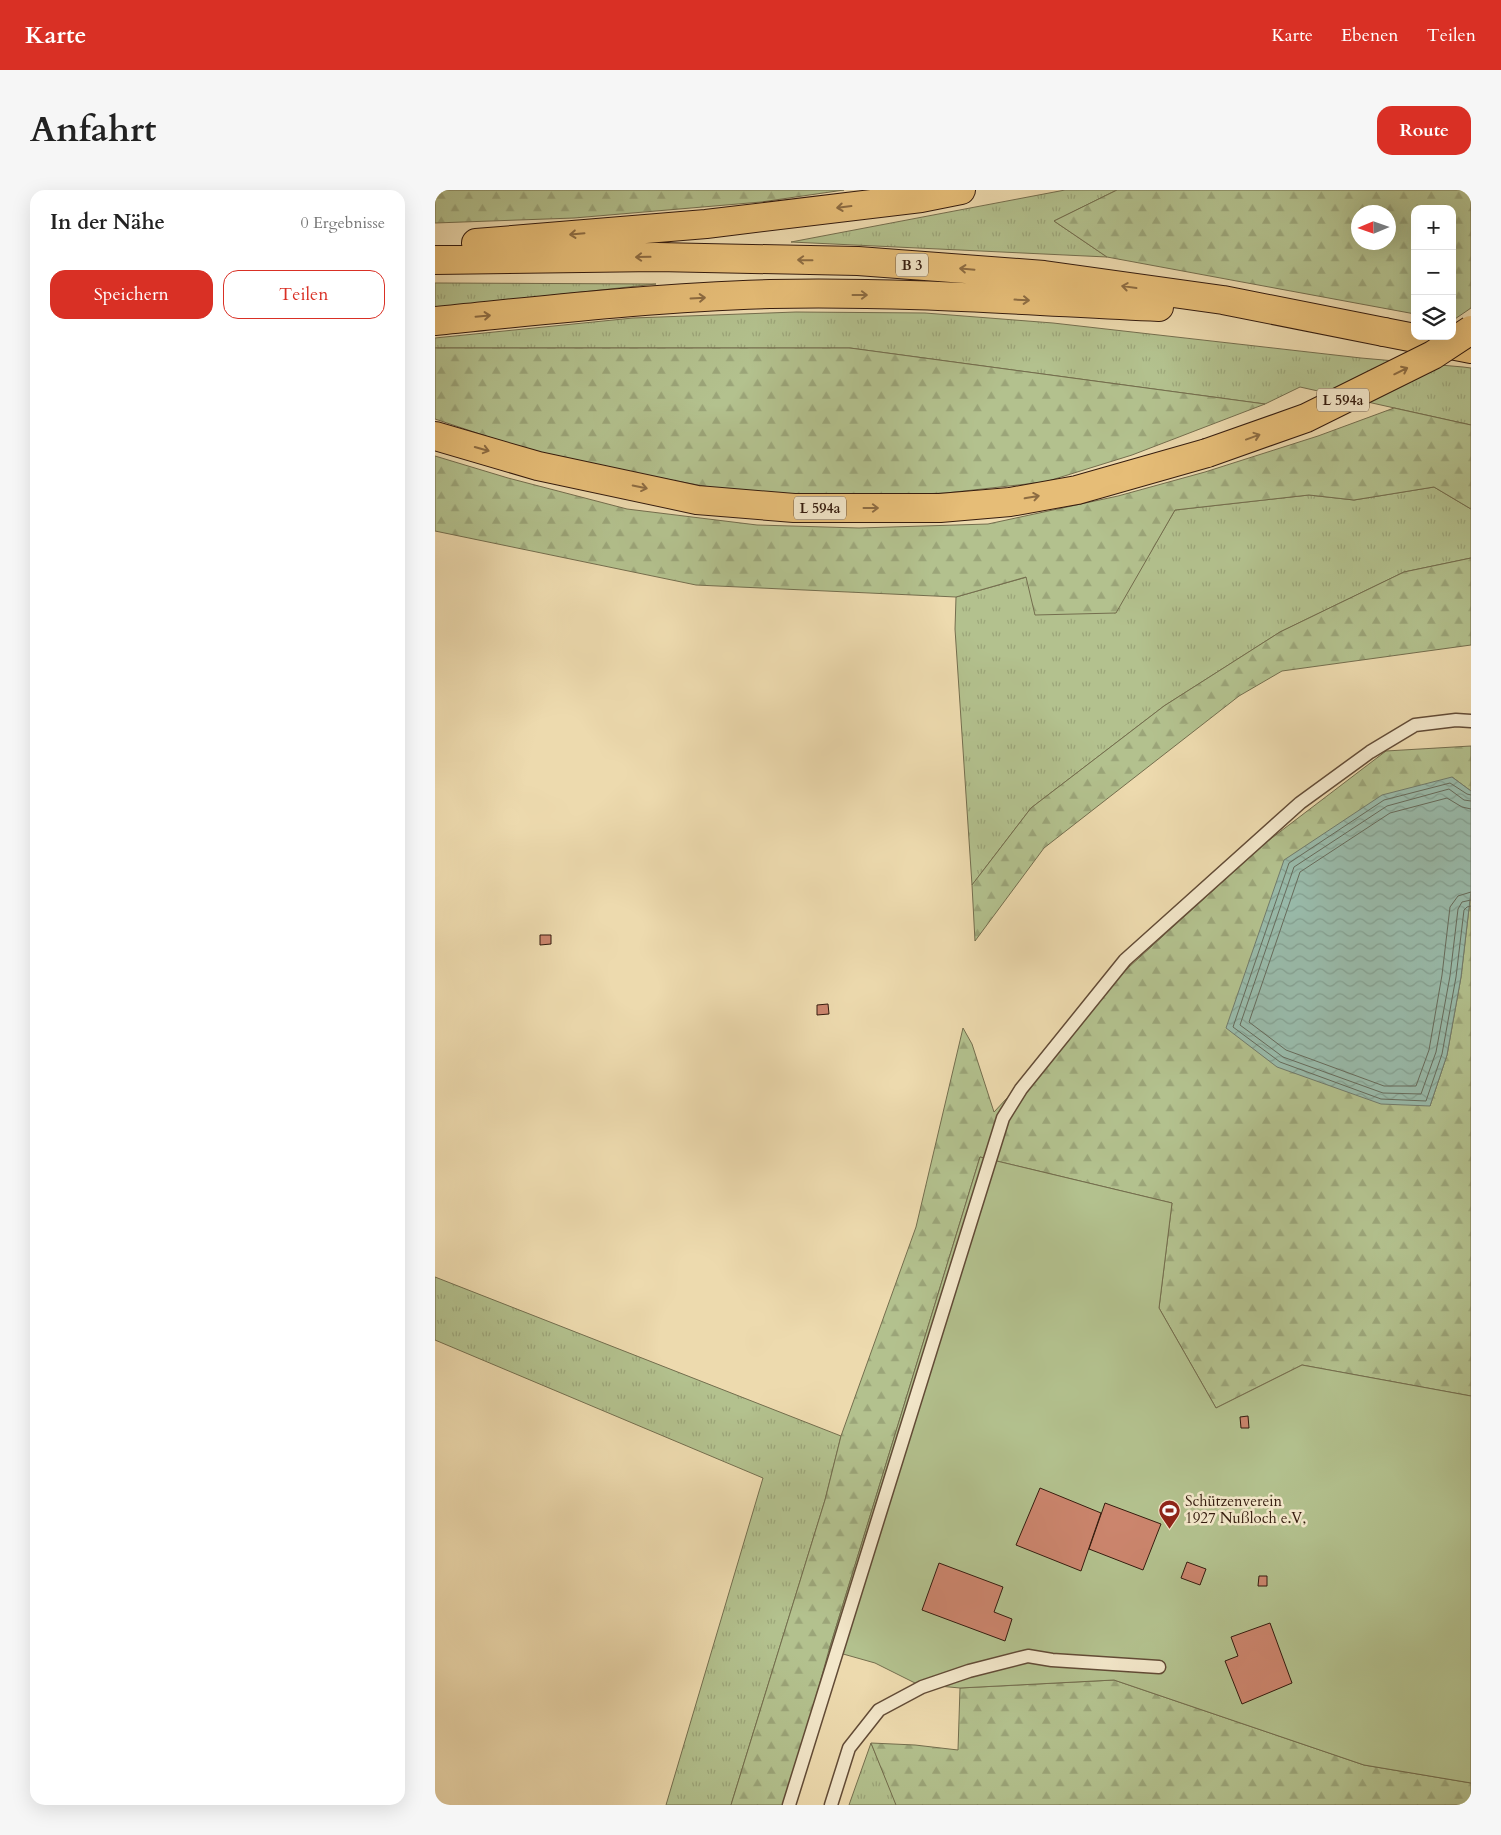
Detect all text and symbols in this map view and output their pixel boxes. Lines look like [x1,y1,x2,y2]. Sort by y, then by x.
text: Karte [25,19,86,52]
text: Karte [1271,23,1313,48]
text: Ebenen [1341,23,1399,48]
text: Teilen [1427,23,1476,48]
text: Anfahrt [30,106,156,154]
button: Route [1377,106,1471,155]
one-way arrow [836,202,852,212]
north arrow [1351,205,1396,250]
map controls [1411,205,1456,340]
button: + [1411,205,1456,250]
text: In der Nähe [50,208,165,237]
text: 0 Ergebnisse [300,212,385,234]
one-way arrow [570,229,586,239]
button: − [1411,250,1456,295]
one-way arrow [635,252,652,262]
road number: B 3 [896,254,928,276]
one-way arrow [798,255,814,265]
one-way arrow [960,265,976,274]
button: Speichern [50,270,213,319]
button: Teilen [223,270,385,319]
one-way arrow [1121,282,1137,292]
one-way arrow [852,290,868,300]
one-way arrow [689,293,705,302]
button: layers [1411,295,1456,340]
one-way arrow [1014,296,1030,305]
one-way arrow [475,312,491,321]
one-way arrow [1393,366,1408,375]
road number: L 594a [1317,388,1369,412]
one-way arrow [1245,432,1260,441]
one-way arrow [473,445,489,455]
one-way arrow [631,483,647,493]
one-way arrow [1024,492,1040,502]
road number: L 594a [794,496,846,520]
one-way arrow [862,503,878,513]
place label: Schützenverein 1927 Nußloch e.V, [1185,1491,1306,1528]
sports icon: Schützenverein 1927 Nußloch e.V, [1157,1498,1181,1529]

